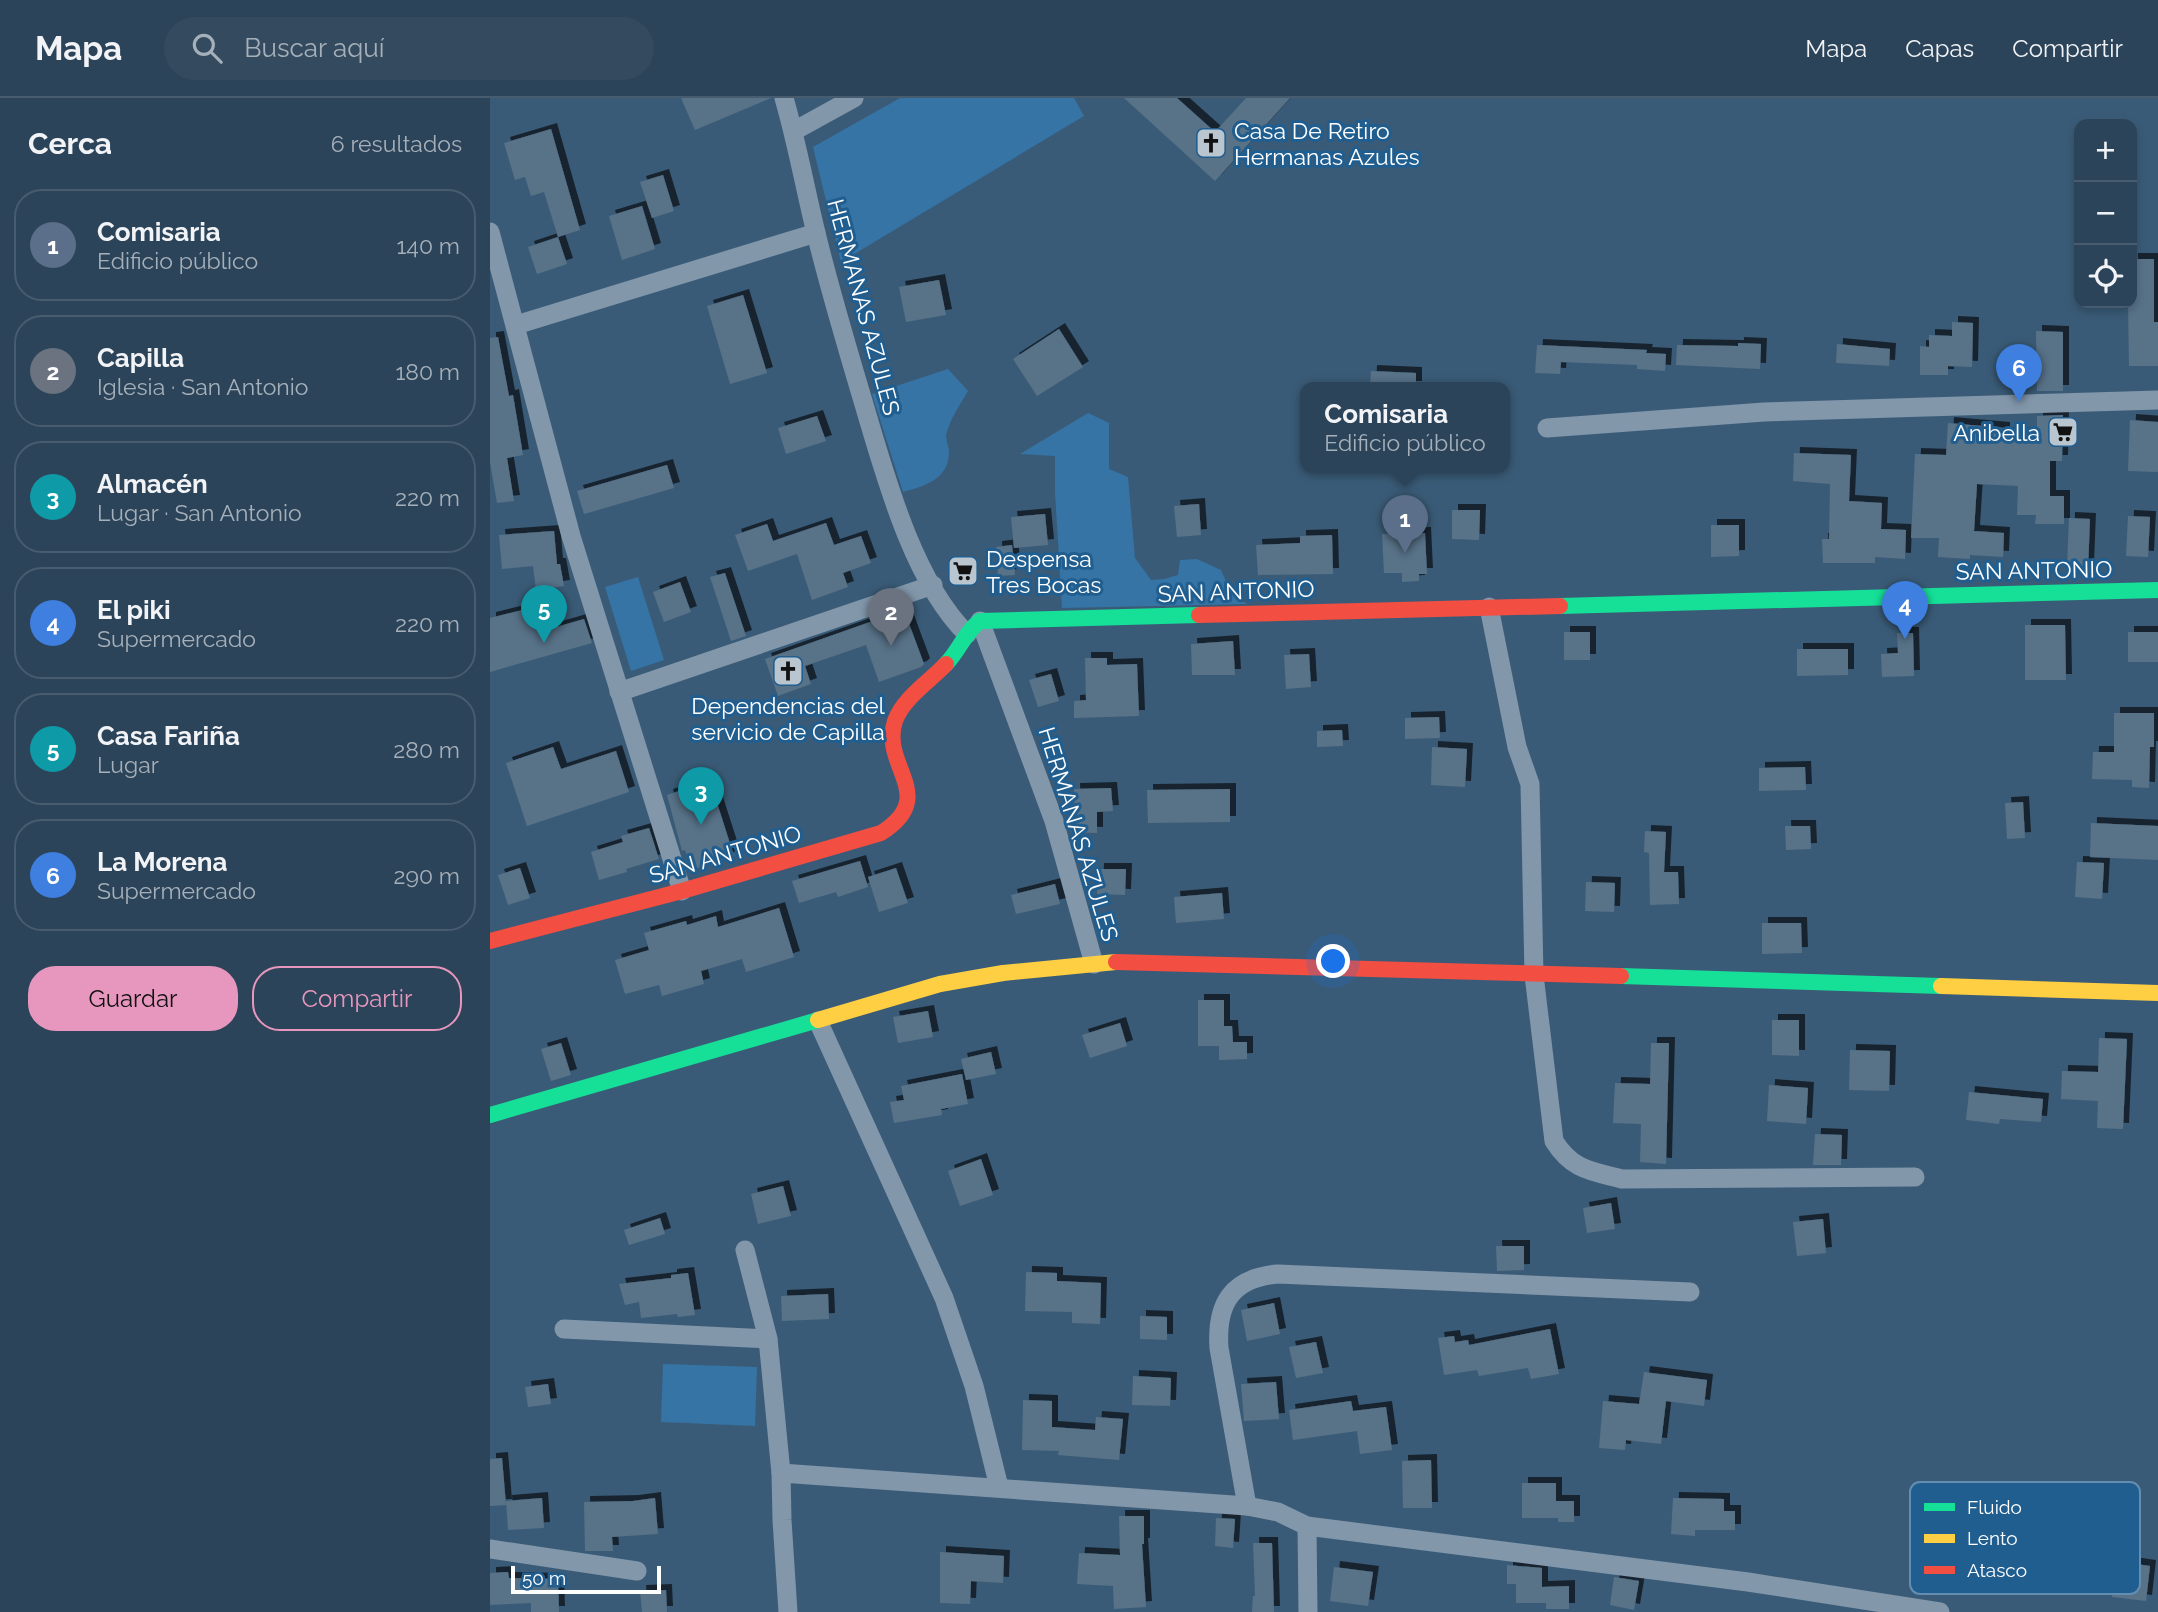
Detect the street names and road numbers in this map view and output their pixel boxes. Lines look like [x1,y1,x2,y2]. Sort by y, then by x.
street label: HERMANAS AZULES [822,196,906,418]
street label: SAN ANTONIO [1955,555,2113,585]
street label: SAN ANTONIO [1157,575,1315,607]
street label: HERMANAS AZULES [1034,724,1124,944]
street label: SAN ANTONIO [646,819,804,889]

